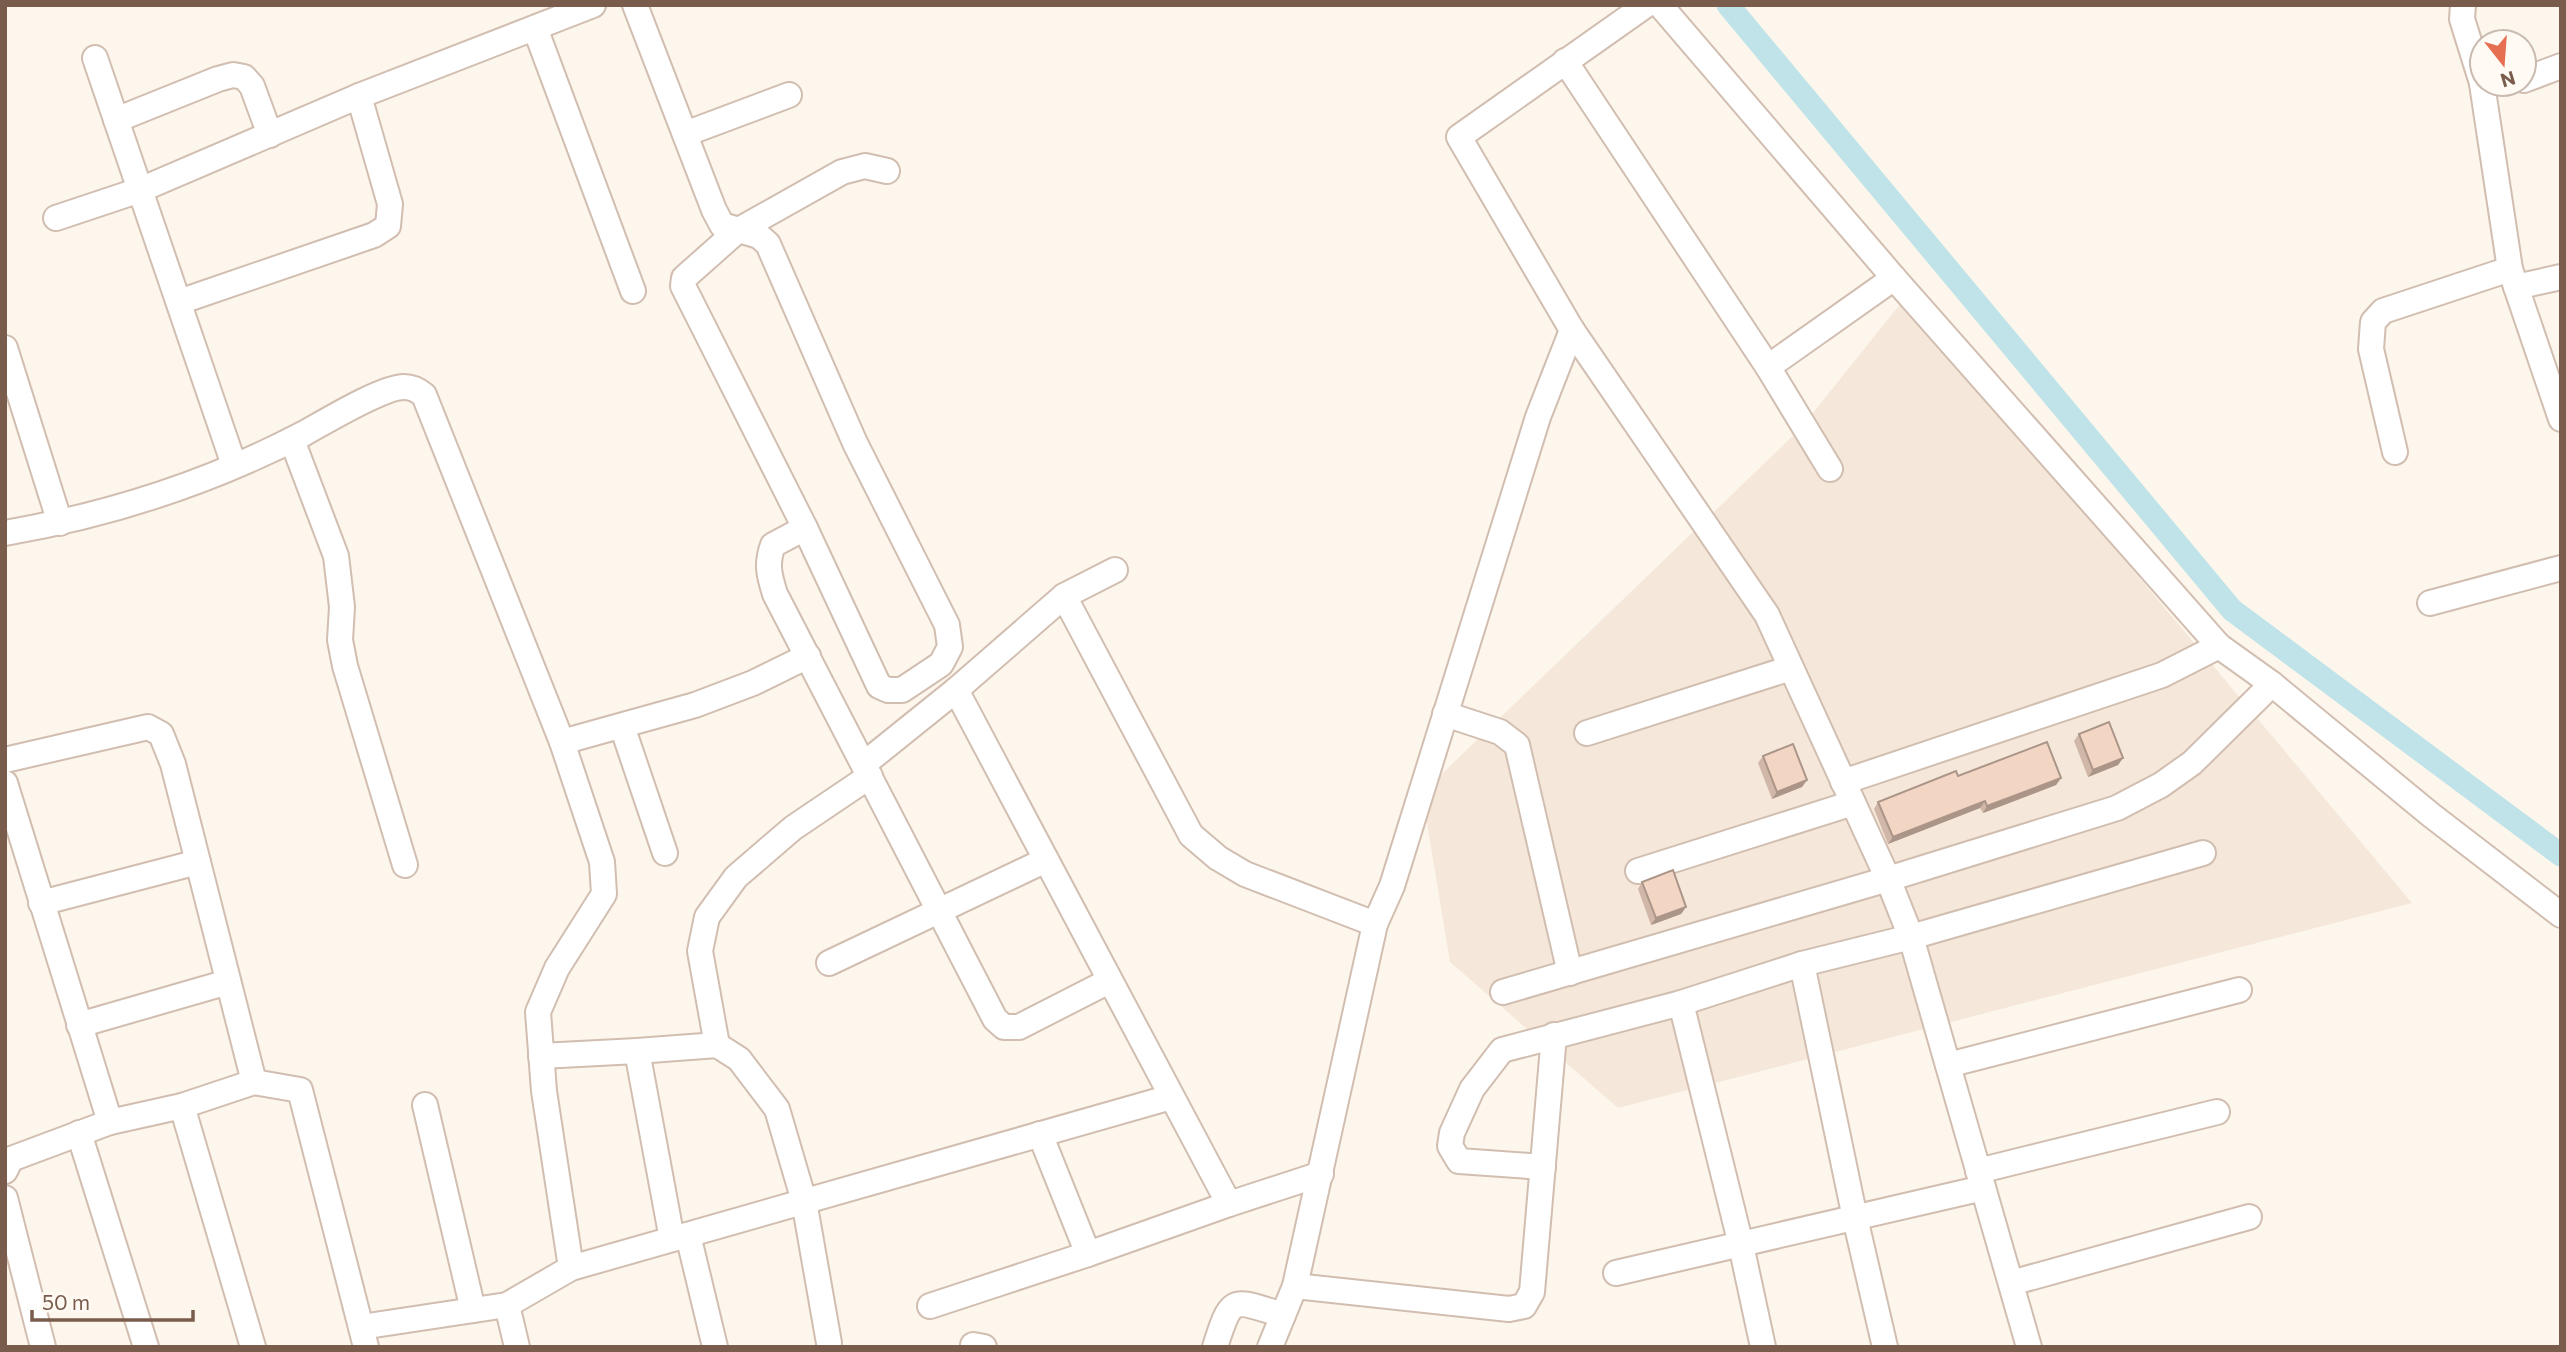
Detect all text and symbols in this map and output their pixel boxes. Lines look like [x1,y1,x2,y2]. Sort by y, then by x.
north arrow [2468,28,2538,98]
text: N [2498,67,2518,93]
scale bar [32,1278,192,1322]
text: 50 m [42,1289,90,1314]

